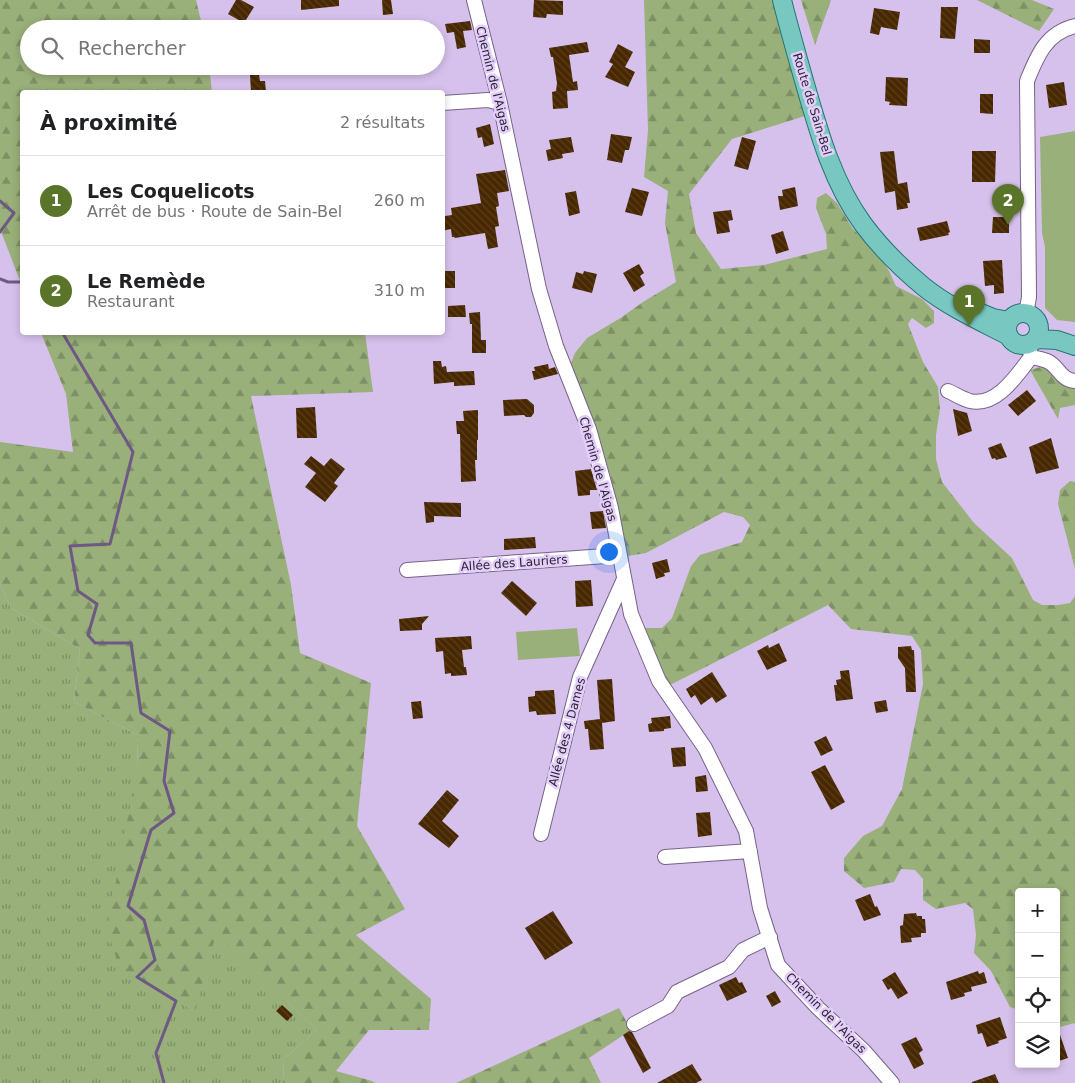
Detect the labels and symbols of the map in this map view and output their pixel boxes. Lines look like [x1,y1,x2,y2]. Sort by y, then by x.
street label: Chemin de l'Aigas [473,25,513,133]
street label: Route de Sain-Bel [790,51,834,157]
pin: 2 [992,184,1024,225]
pin: 1 [953,285,985,326]
street label: Chemin de l'Aigas [576,415,620,523]
your location [596,539,622,565]
street label: Allée des Lauriers [460,552,568,574]
street label: Allée des 4 Dames [546,676,588,788]
street label: Chemin de l'Aigas [783,970,869,1056]

